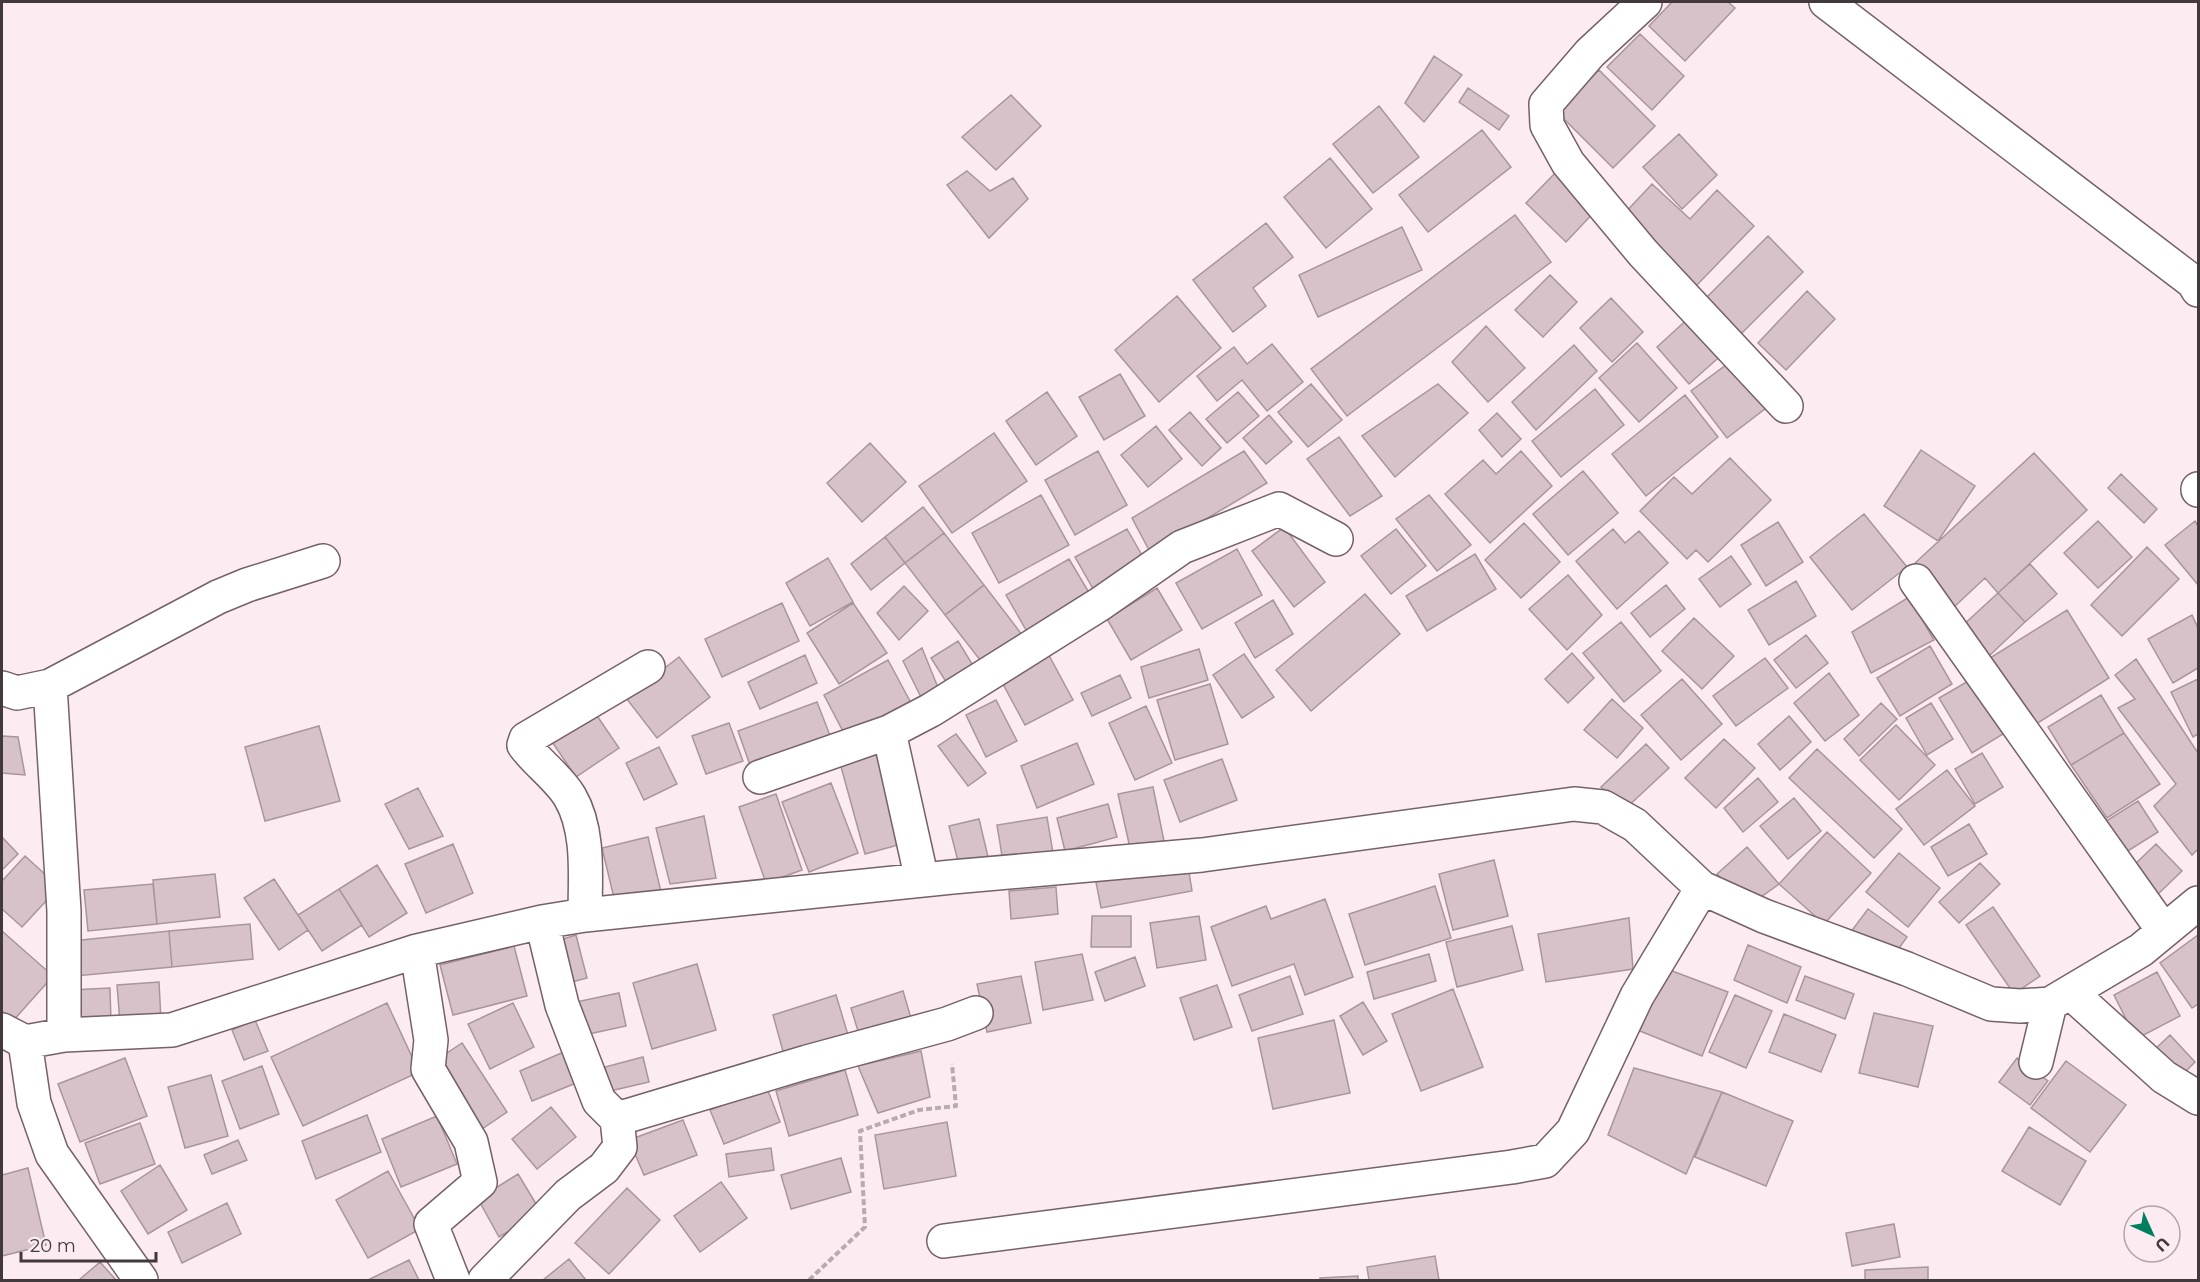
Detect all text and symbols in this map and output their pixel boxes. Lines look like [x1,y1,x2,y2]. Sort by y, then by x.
north arrow [2122,1204,2182,1264]
scale bar [21,1225,156,1263]
text: U [2151,1233,2173,1255]
text: 20 m [30,1235,76,1257]

